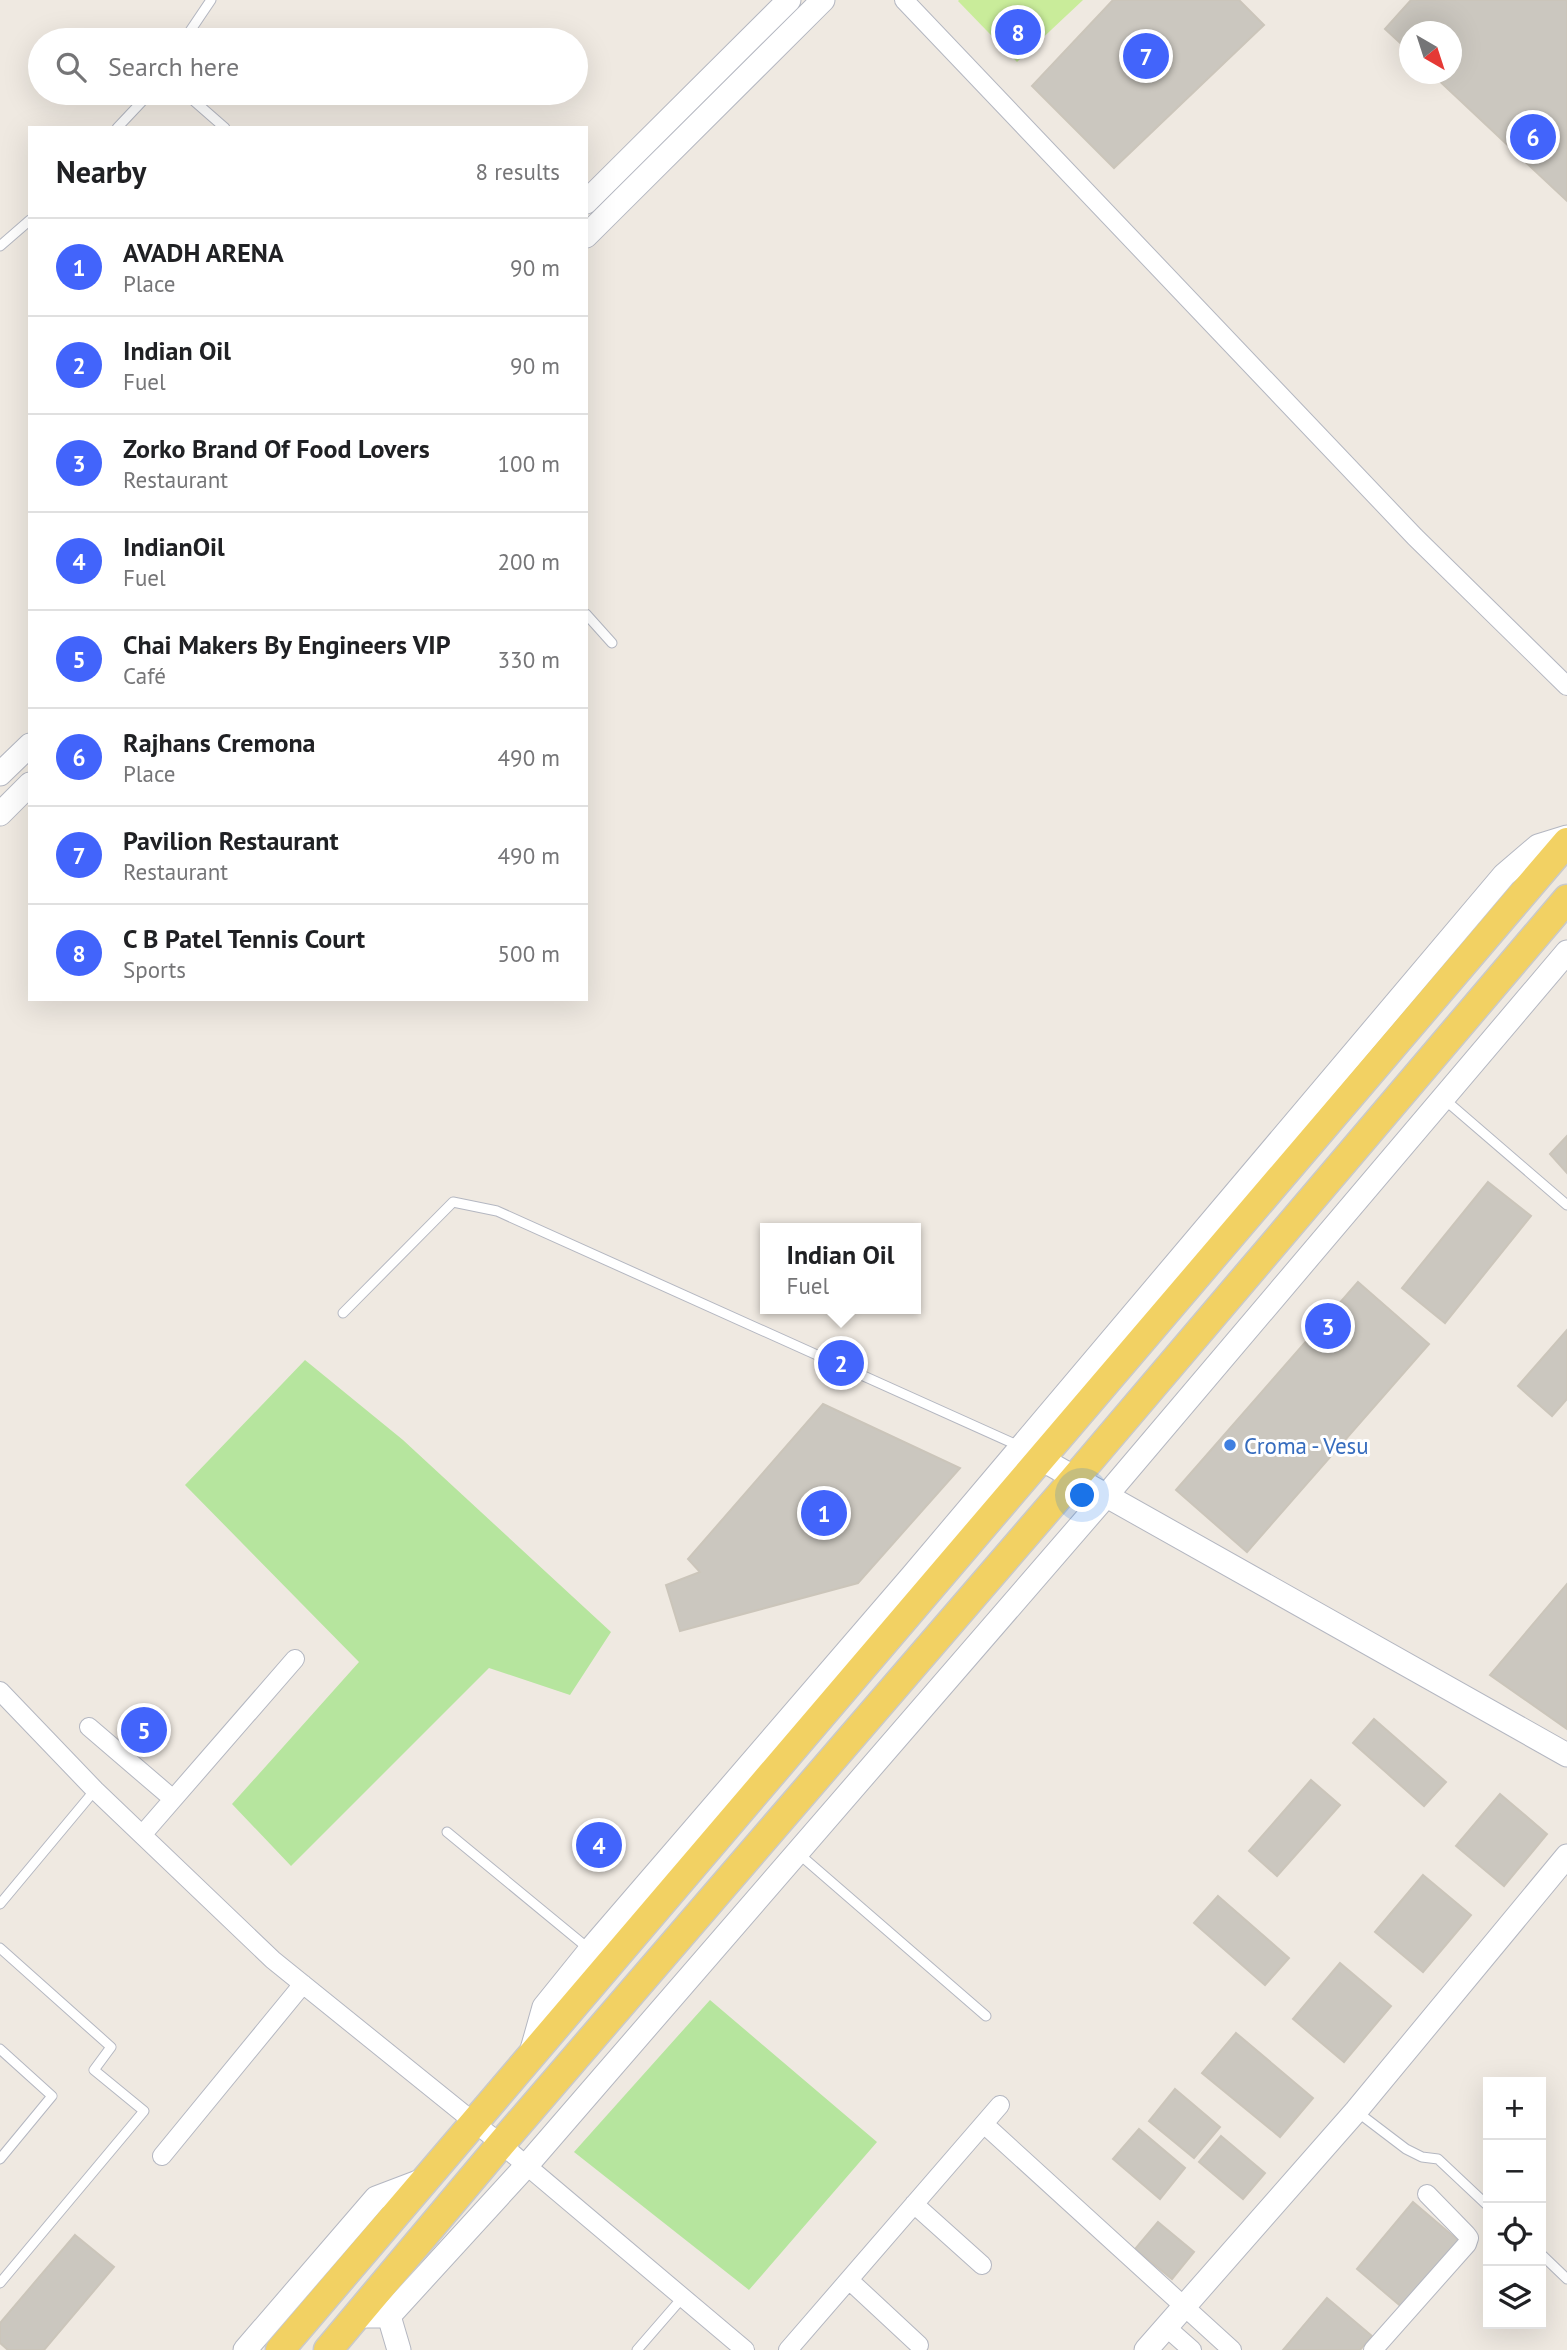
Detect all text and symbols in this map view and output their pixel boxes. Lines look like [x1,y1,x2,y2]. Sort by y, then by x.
pin: 8 [995,6,1041,58]
north arrow [1399,21,1462,84]
search box [28,28,588,105]
pin: 7 [1123,30,1169,82]
icon: search [52,48,90,86]
text: Search here [108,50,239,83]
pin: 6 [1510,111,1556,163]
text: Nearby [56,152,146,191]
text: 8 results [476,157,560,186]
text: AVADH ARENA [123,236,284,269]
text: 1 [72,253,86,282]
text: 90 m [510,253,560,282]
text: Place [123,269,176,298]
text: Indian Oil [123,334,231,367]
text: 2 [72,351,86,380]
text: 90 m [510,351,560,380]
text: Fuel [123,367,166,396]
text: Zorko Brand Of Food Lovers [123,432,430,465]
text: 3 [72,449,86,478]
text: 100 m [498,449,560,478]
text: Restaurant [123,465,228,494]
text: IndianOil [123,530,225,563]
text: 4 [72,547,86,576]
text: 200 m [498,547,560,576]
text: Fuel [123,563,166,592]
text: Chai Makers By Engineers VIP [123,628,451,661]
text: 5 [72,645,86,674]
text: 330 m [498,645,560,674]
text: Café [123,661,166,690]
text: Rajhans Cremona [123,726,316,759]
text: 6 [72,743,86,772]
text: 490 m [498,743,560,772]
text: Place [123,759,176,788]
text: Pavilion Restaurant [123,824,339,857]
text: 7 [72,841,86,870]
text: 490 m [498,841,560,870]
text: Restaurant [123,857,228,886]
text: C B Patel Tennis Court [123,922,365,955]
text: 8 [72,939,86,968]
text: 500 m [498,939,560,968]
text: Sports [123,955,186,984]
popup [760,1223,921,1314]
text: Indian Oil [787,1238,894,1271]
text: Fuel [787,1271,829,1300]
pin: 3 [1305,1300,1351,1352]
pin: 2 [818,1337,864,1389]
place label: Croma - Vesu [1244,1431,1369,1460]
marker: Croma - Vesu [1222,1437,1238,1453]
your location [1065,1478,1099,1512]
pin: 1 [801,1487,847,1539]
pin: 5 [121,1704,167,1756]
pin: 4 [576,1819,622,1871]
map controls [1483,2077,1546,2329]
button: + [1483,2077,1546,2140]
button: − [1483,2140,1546,2203]
button: locate [1483,2203,1546,2266]
button: layers [1483,2266,1546,2329]

